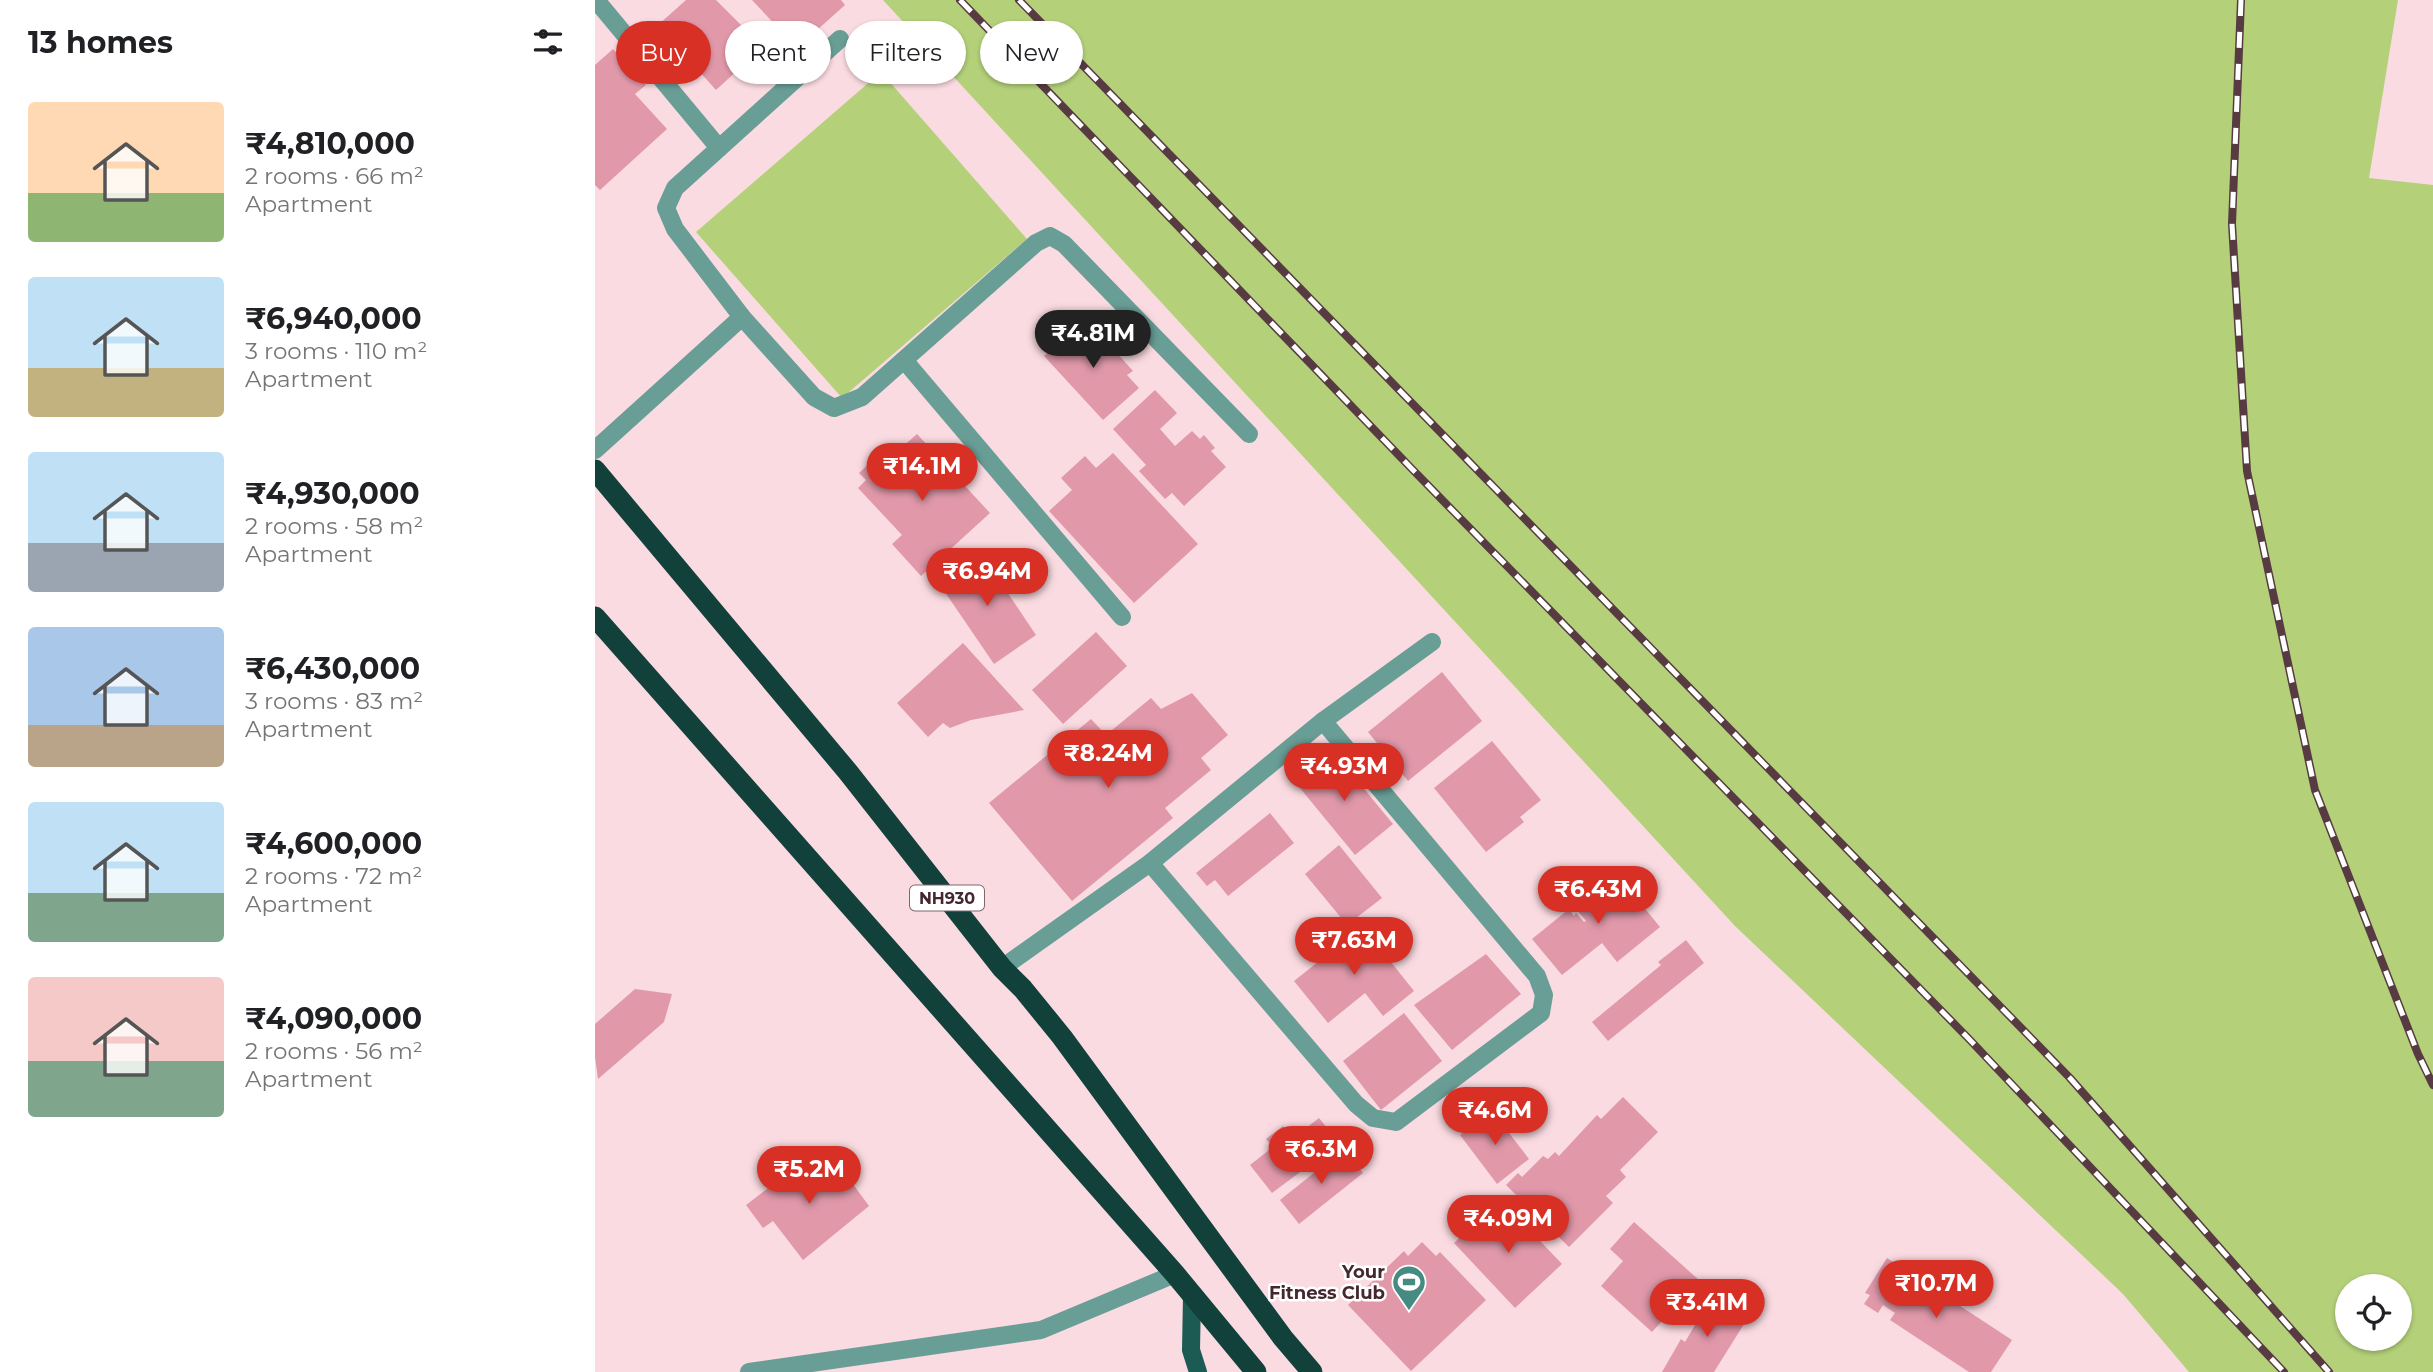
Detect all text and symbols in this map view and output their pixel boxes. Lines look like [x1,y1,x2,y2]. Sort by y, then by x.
chip: Buy [616,21,711,84]
chip: Rent [725,21,831,84]
chip: Filters [845,21,966,84]
chip: New [980,21,1083,84]
icon: filters [529,23,567,61]
text: 13 homes [28,24,173,61]
text: ₹4,810,000 [245,125,415,162]
icon: home [84,130,168,214]
text: 2 rooms · 66 m² [245,162,424,190]
text: Apartment [245,190,373,218]
text: ₹6,940,000 [245,300,422,337]
icon: home [84,305,168,389]
pin: ₹4.81M [1036,310,1150,370]
text: ₹4.81M [1051,319,1135,347]
text: 3 rooms · 110 m² [245,337,427,365]
text: Apartment [245,365,373,393]
pin: ₹14.1M [865,444,979,503]
text: ₹14.1M [883,452,961,480]
text: ₹4,930,000 [245,475,420,512]
icon: home [84,480,168,564]
text: 2 rooms · 58 m² [245,512,423,540]
text: Apartment [245,540,373,568]
pin: ₹6.94M [930,548,1044,608]
text: ₹6.94M [942,557,1032,585]
text: ₹6,430,000 [245,650,420,687]
icon: home [84,655,168,739]
text: 3 rooms · 83 m² [245,687,423,715]
text: Apartment [245,715,373,743]
pin: ₹8.24M [1051,730,1165,790]
text: ₹8.24M [1063,739,1153,767]
pin: ₹4.93M [1287,744,1401,803]
text: ₹4.93M [1300,752,1388,780]
text: ₹4,600,000 [245,825,422,862]
icon: home [84,830,168,914]
text: 2 rooms · 72 m² [245,862,422,890]
pin: ₹6.43M [1541,866,1655,926]
text: ₹6.43M [1554,875,1642,903]
road number: NH930 [910,885,984,910]
text: Apartment [245,890,373,918]
pin: ₹7.63M [1297,918,1411,977]
text: ₹7.63M [1311,926,1397,954]
text: ₹4,090,000 [245,1000,422,1037]
icon: home [84,1005,168,1089]
text: 2 rooms · 56 m² [245,1037,423,1065]
text: Apartment [245,1065,373,1093]
pin: ₹4.6M [1446,1088,1544,1147]
text: ₹4.6M [1458,1096,1532,1124]
pin: ₹6.3M [1272,1126,1370,1186]
text: ₹6.3M [1285,1135,1357,1163]
pin: ₹5.2M [760,1146,858,1206]
text: ₹5.2M [773,1155,845,1183]
pin: ₹4.09M [1451,1196,1565,1255]
text: ₹4.09M [1463,1204,1553,1232]
pin: ₹10.7M [1879,1260,1993,1320]
place label: Your Fitness Club [1269,1261,1385,1304]
sports icon: Your Fitness Club [1390,1263,1428,1312]
text: ₹10.7M [1894,1269,1978,1297]
map controls [2335,1274,2412,1351]
button: locate [2335,1274,2412,1351]
pin: ₹3.41M [1650,1280,1764,1339]
text: ₹3.41M [1666,1288,1748,1316]

